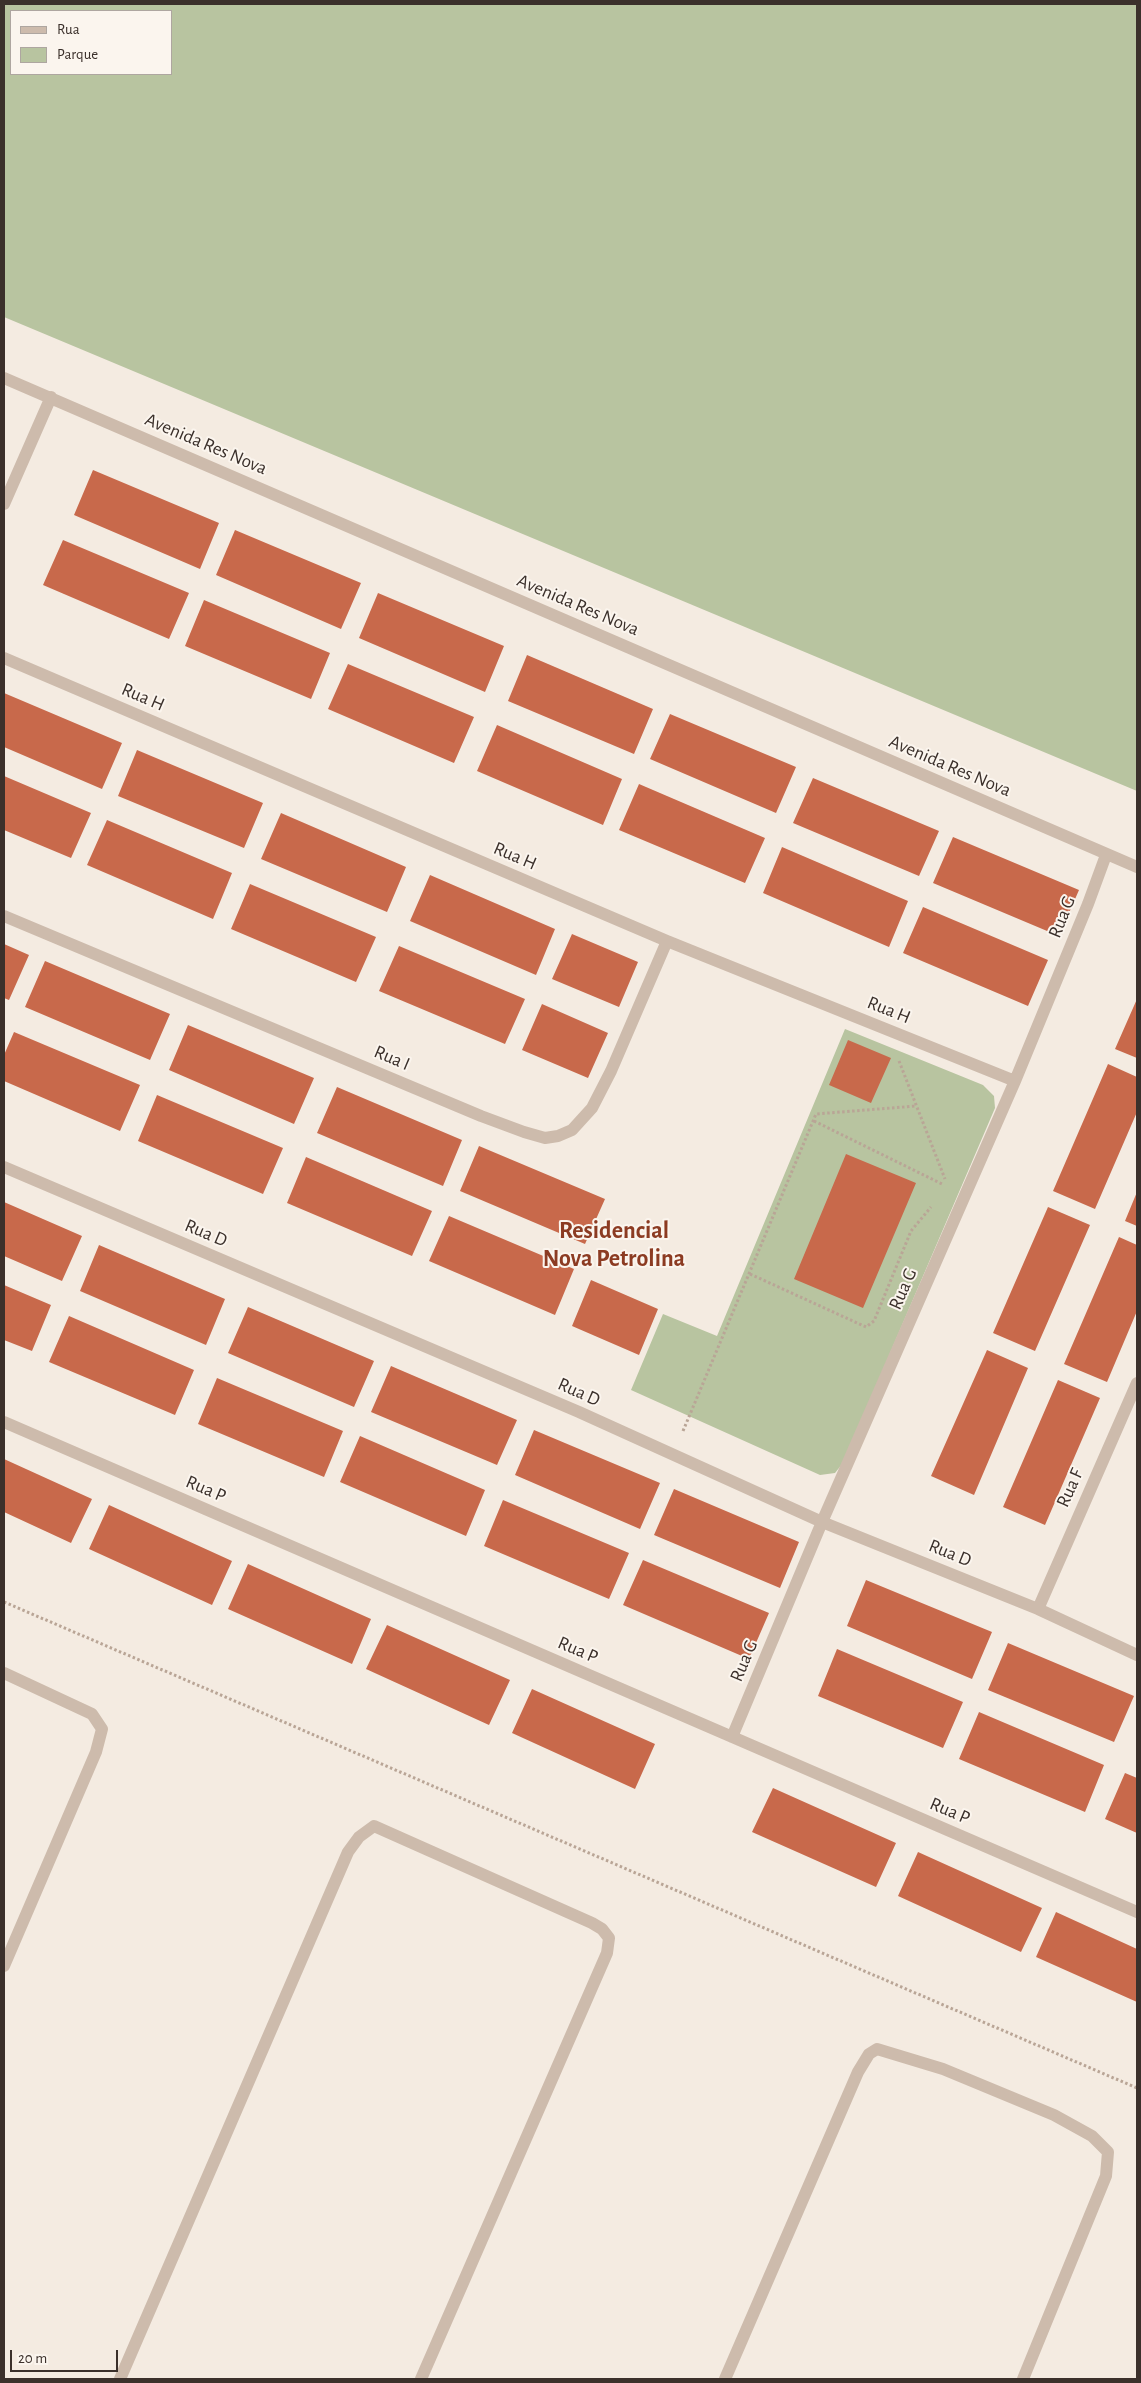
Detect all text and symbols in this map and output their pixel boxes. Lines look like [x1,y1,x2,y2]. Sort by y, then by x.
legend [10,10,172,75]
text: Rua [57,22,80,37]
text: Parque [57,47,98,62]
street label: Avenida Res Nova [142,408,270,480]
street label: Avenida Res Nova [514,569,642,641]
street label: Rua H [118,678,168,716]
street label: Avenida Res Nova [886,730,1014,802]
street label: Rua H [490,837,540,875]
street label: Rua G [1043,893,1081,941]
street label: Rua H [864,991,914,1029]
street label: Rua I [371,1040,413,1076]
street label: Rua D [181,1214,231,1252]
district label: Residencial Nova Petrolina [543,1217,685,1273]
street label: Rua G [884,1265,922,1313]
street label: Rua D [554,1373,604,1411]
street label: Rua F [1051,1465,1089,1511]
street label: Rua P [182,1470,230,1508]
street label: Rua D [925,1534,975,1572]
street label: Rua P [554,1631,602,1669]
street label: Rua G [725,1637,763,1685]
street label: Rua P [926,1792,974,1830]
scale bar [12,2340,120,2372]
text: 20 m [18,2351,47,2366]

